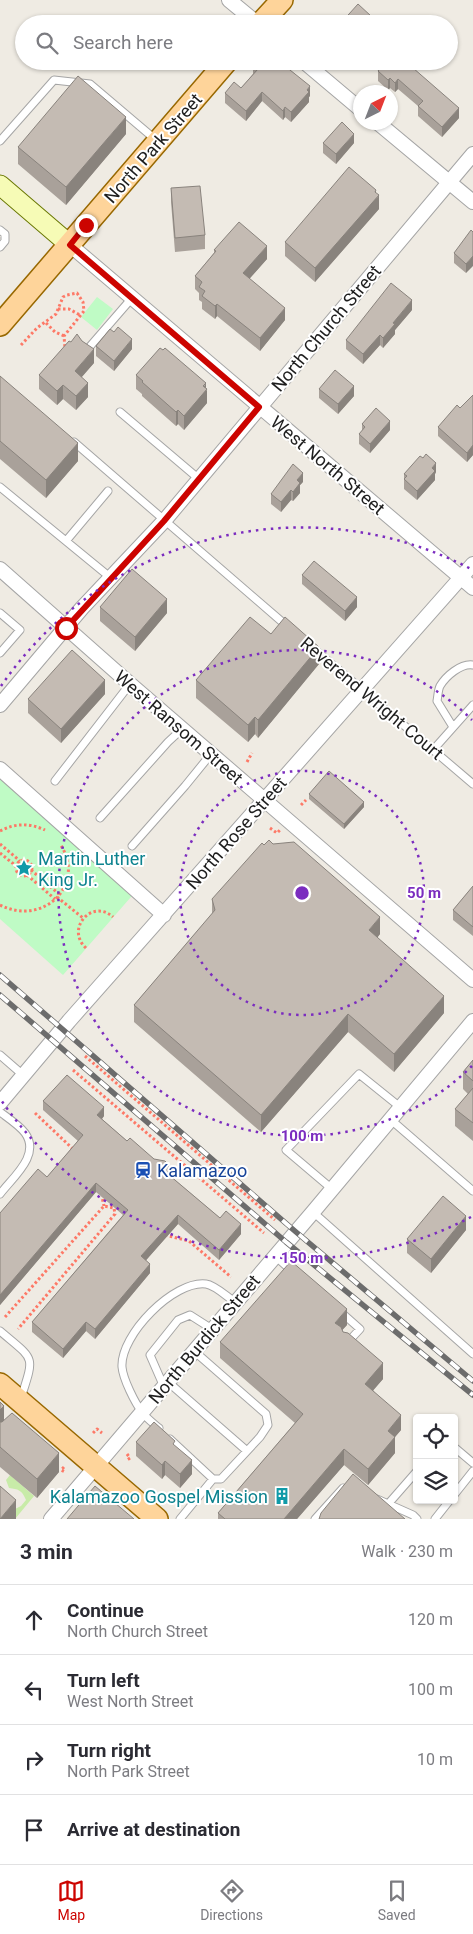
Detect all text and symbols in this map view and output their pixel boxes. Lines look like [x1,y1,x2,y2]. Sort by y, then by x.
search box [15,15,458,70]
icon: search [33,29,61,57]
text: Search here [73,31,173,54]
north arrow [353,85,398,130]
street label: North Park Street [100,89,206,207]
route end [75,214,98,237]
street label: North Church Street [267,260,385,396]
street label: West North Street [267,411,389,519]
route start [55,617,78,640]
street label: Reverend Wright Court [296,632,448,764]
street label: West Ransom Street [111,666,247,788]
street label: North Rose Street [181,772,291,893]
place label: Martin Luther King Jr. [38,848,145,890]
place icon: Martin Luther King Jr. [14,858,34,878]
centre of rings [293,884,311,902]
text: 50 m [407,884,441,902]
text: 100 m [281,1127,323,1145]
station icon: Kalamazoo [133,1160,153,1180]
place label: Kalamazoo [157,1160,247,1181]
text: 150 m [281,1249,323,1267]
street label: North Burdick Street [144,1270,264,1408]
map controls [413,1414,458,1504]
button: locate [413,1414,458,1459]
button: layers [413,1459,458,1504]
place label: Kalamazoo Gospel Mission [50,1486,268,1507]
building icon: Kalamazoo Gospel Mission [272,1486,292,1506]
text: 3 min [20,1540,73,1564]
text: Walk · 230 m [361,1542,453,1561]
text: Continue [67,1599,144,1622]
icon: ahead [20,1606,48,1634]
text: 120 m [408,1610,453,1629]
text: North Church Street [67,1622,208,1641]
text: Turn left [67,1669,140,1692]
icon: left [20,1676,48,1704]
text: 100 m [408,1680,453,1699]
text: West North Street [67,1692,193,1711]
text: Turn right [67,1739,151,1762]
icon: right [20,1746,48,1774]
text: 10 m [417,1750,453,1769]
text: North Park Street [67,1762,190,1781]
icon: arrive [20,1816,48,1844]
text: Arrive at destination [67,1818,240,1841]
tab: Map [57,1877,85,1923]
tab: Directions [200,1877,263,1923]
tab: Saved [378,1877,416,1923]

